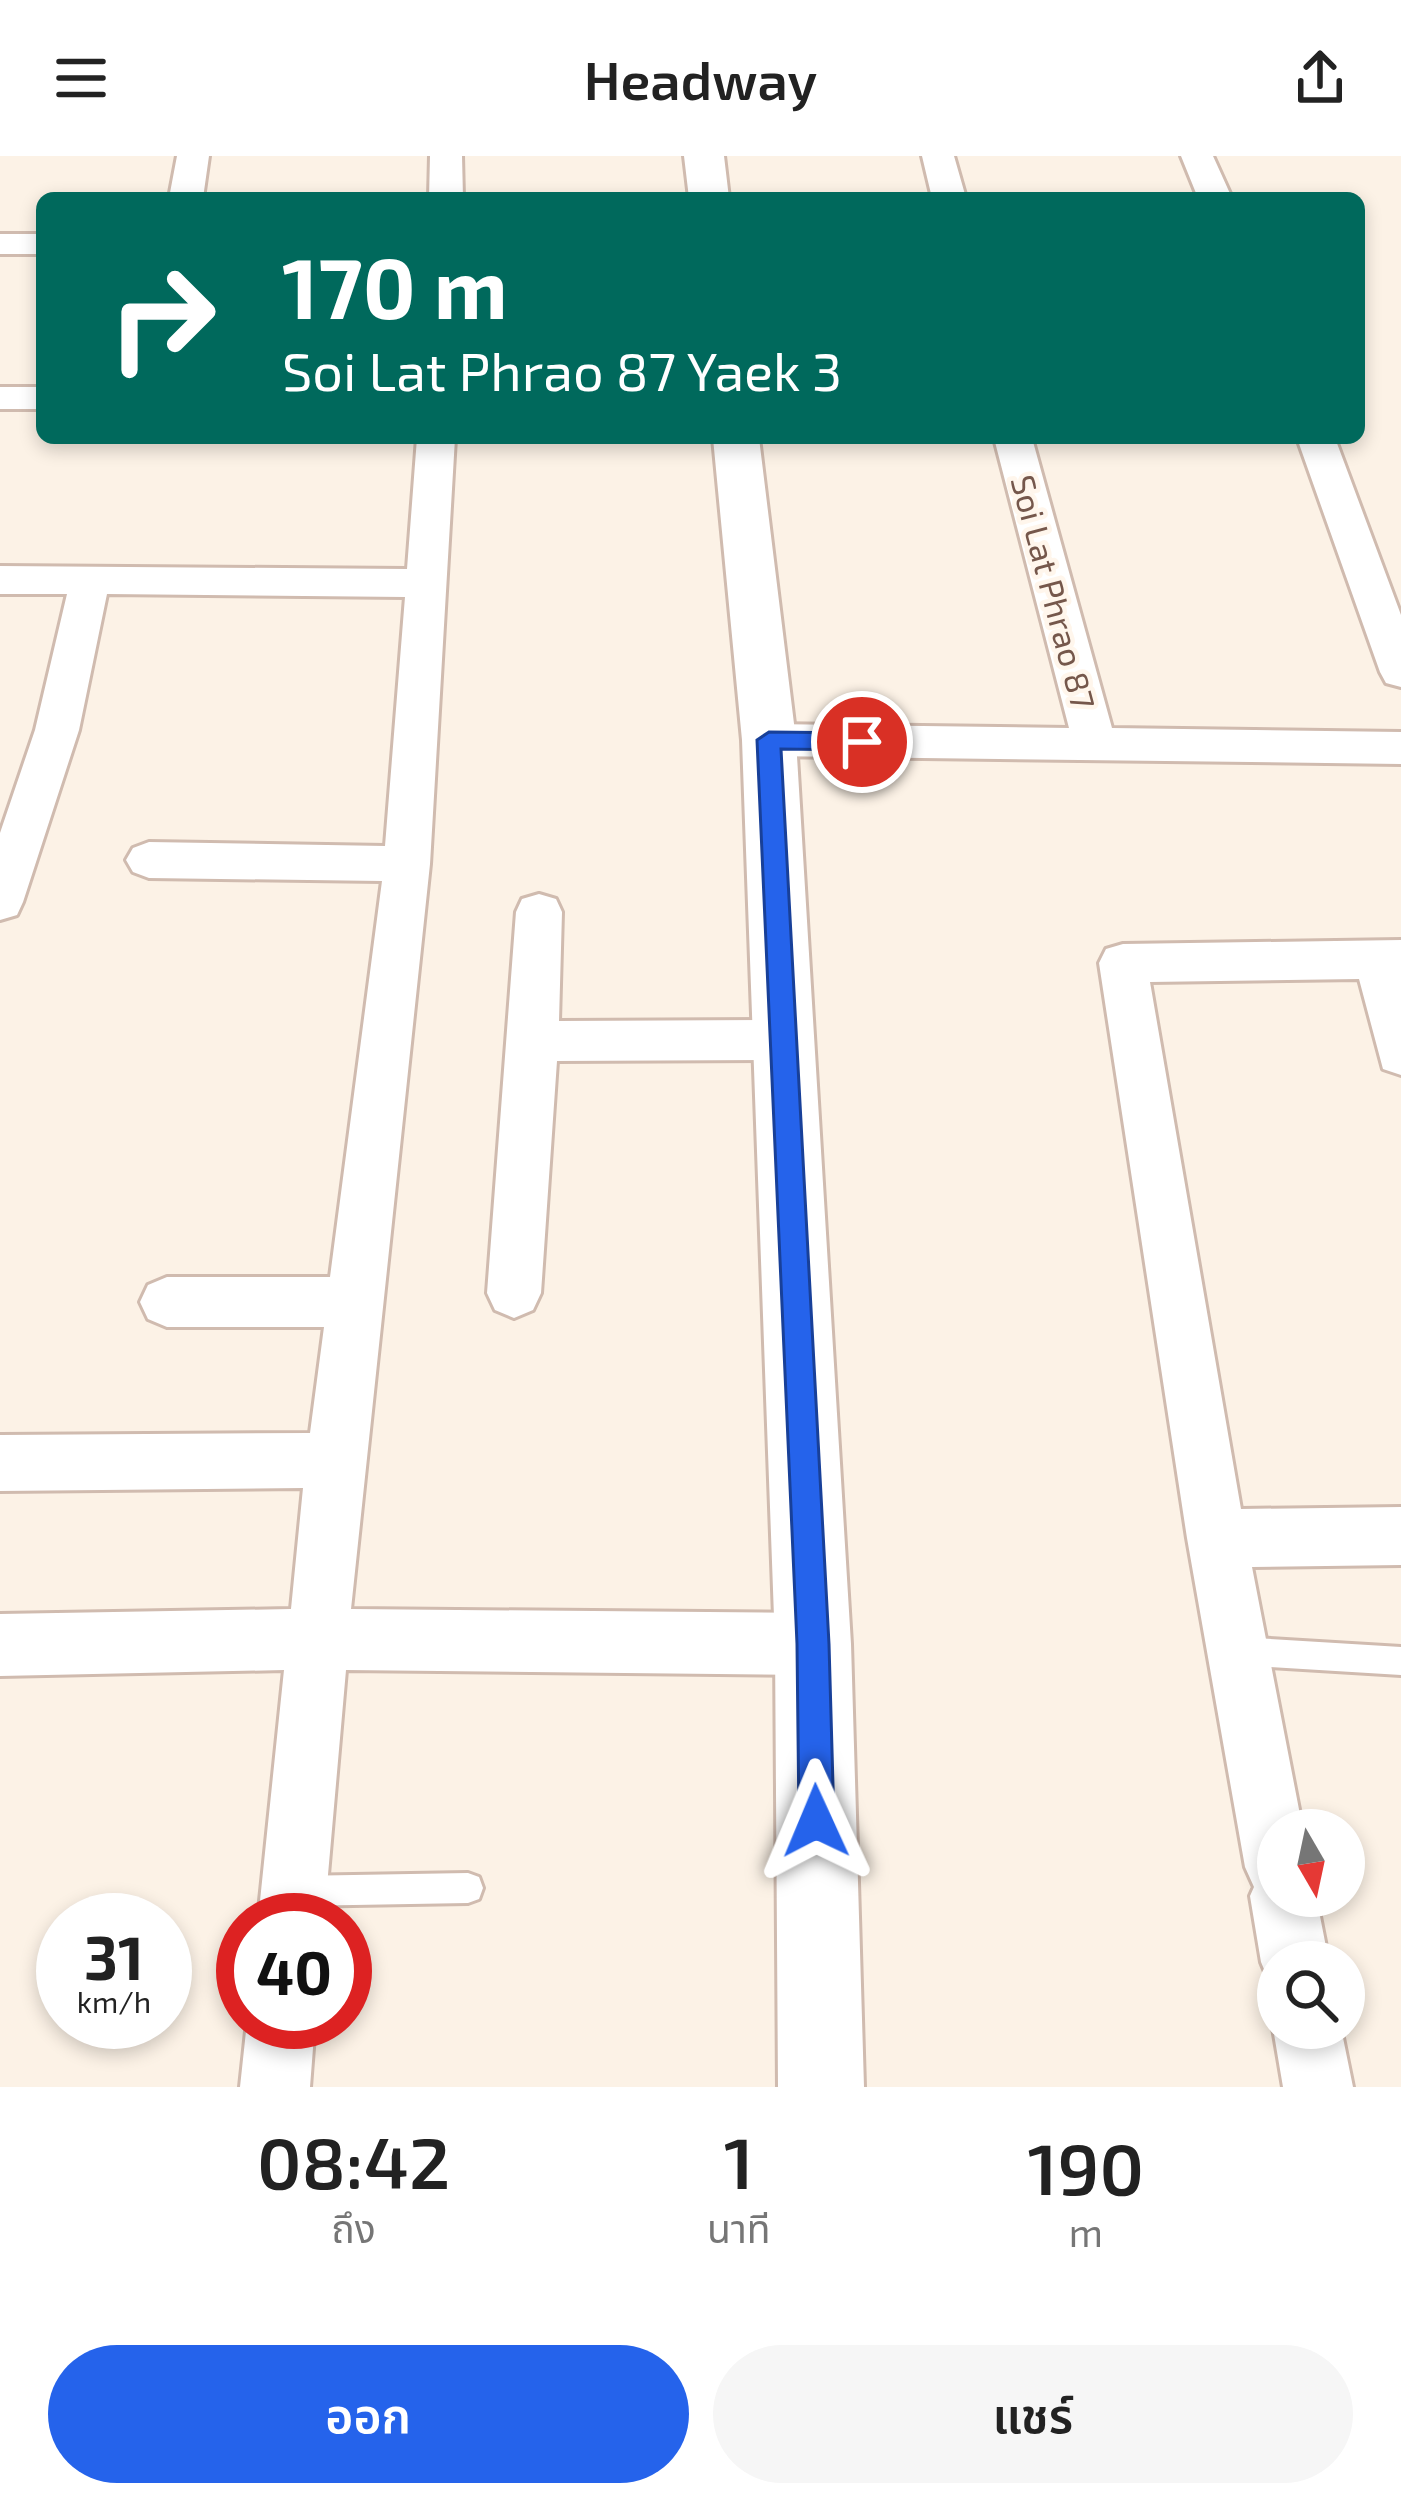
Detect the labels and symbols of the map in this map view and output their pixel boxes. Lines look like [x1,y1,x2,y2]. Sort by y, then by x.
street label: Soi Lat Phrao 87 [1004,471,1104,713]
pin [811,691,913,793]
position arrow [753,1758,879,1884]
north arrow [1257,1809,1365,1917]
speed limit sign: 40 [216,1893,372,2049]

